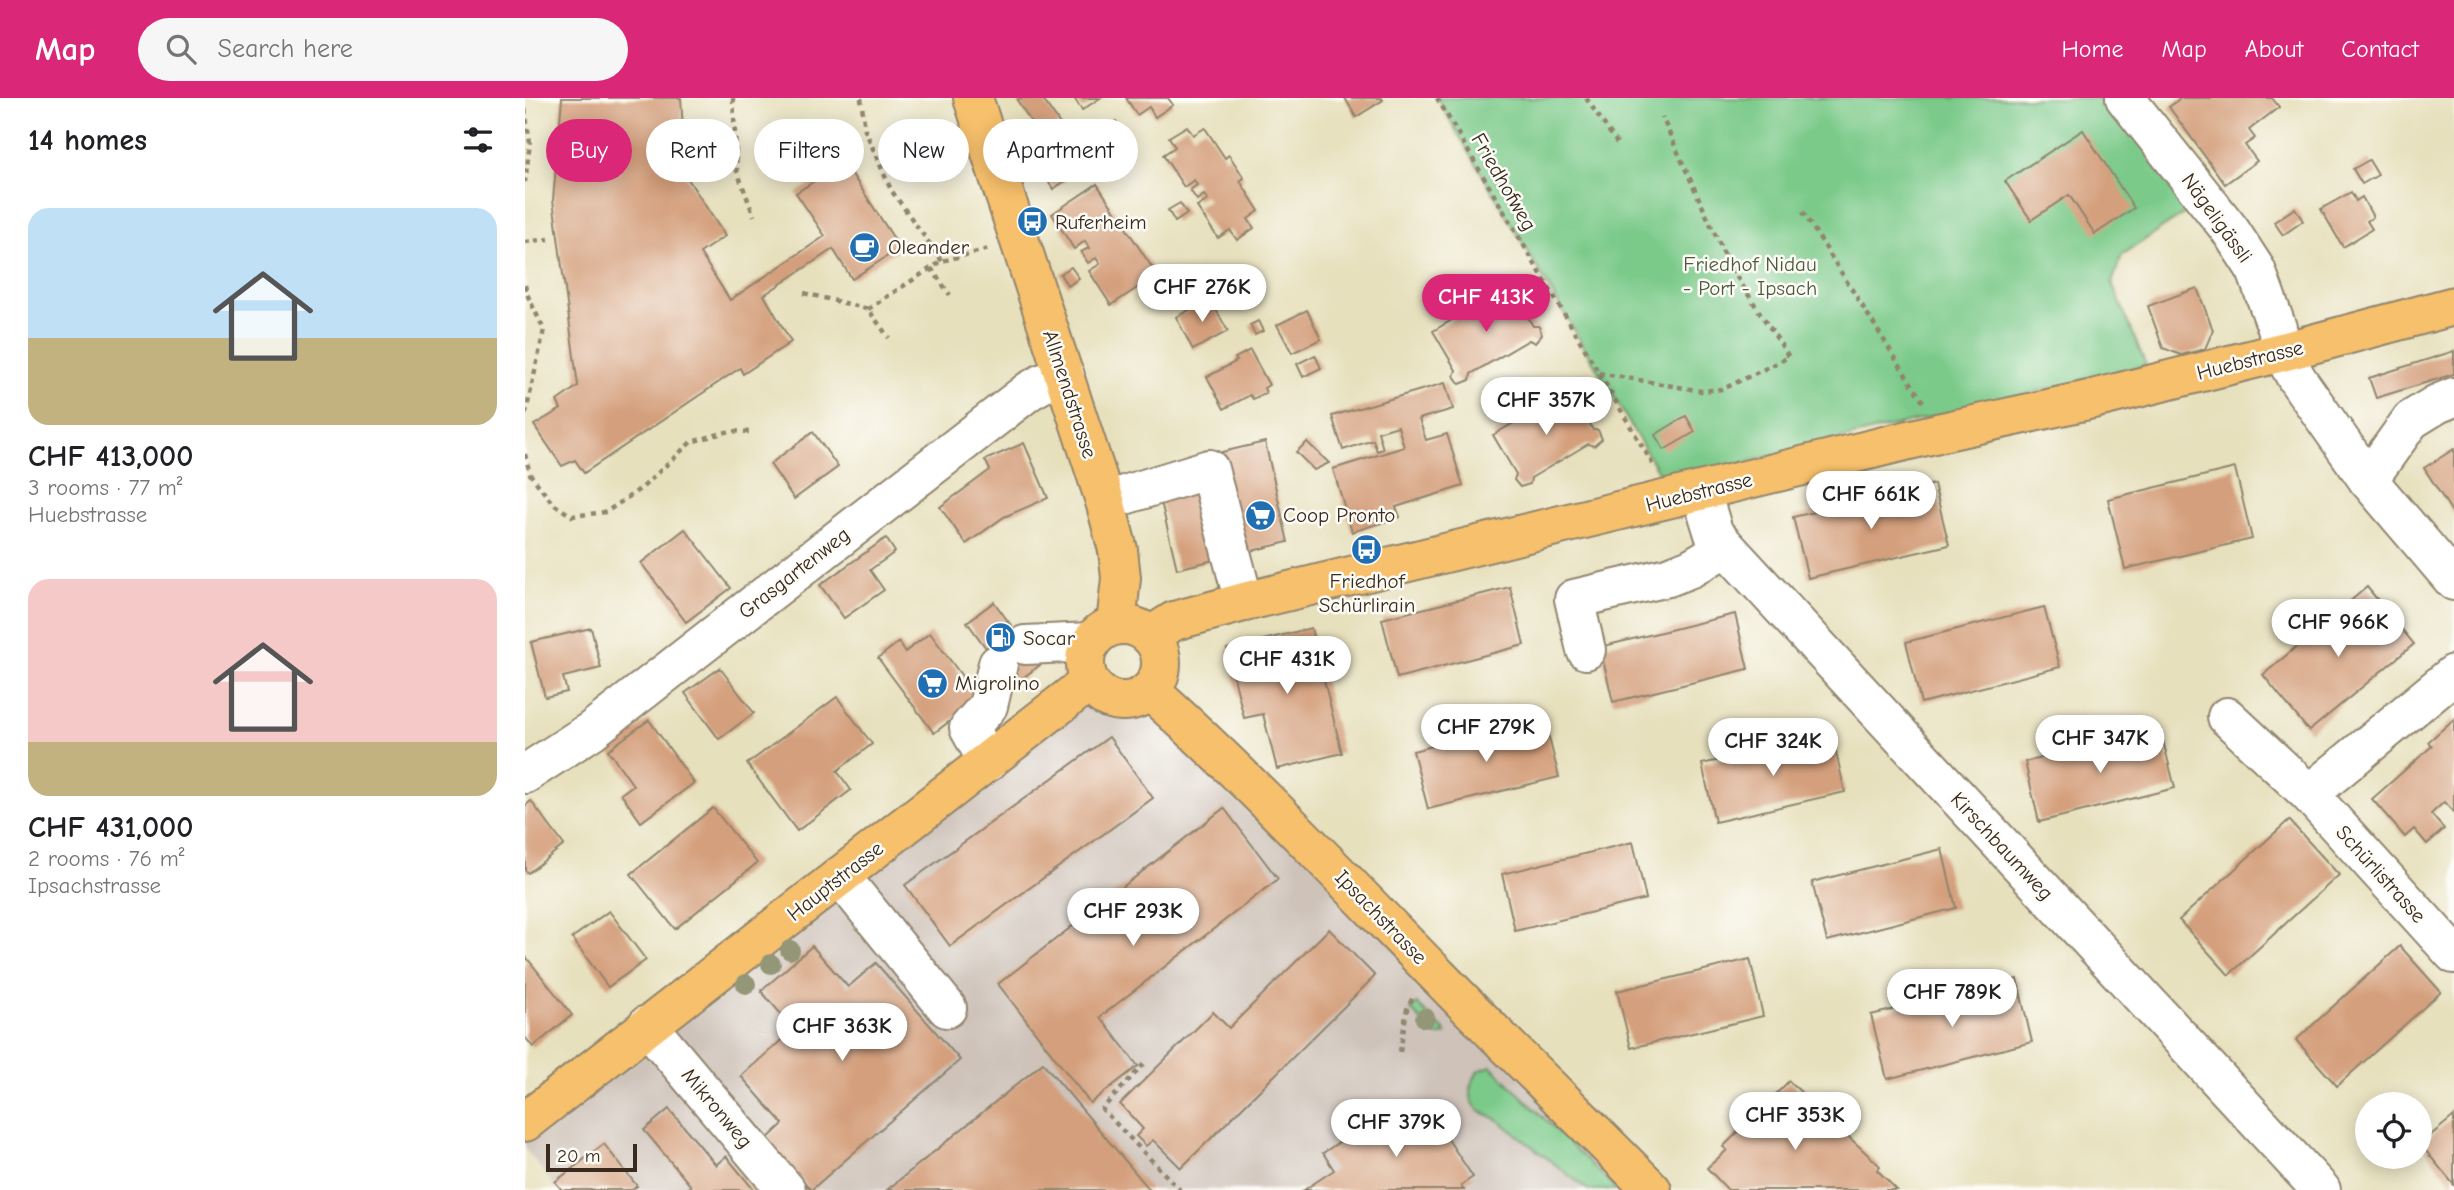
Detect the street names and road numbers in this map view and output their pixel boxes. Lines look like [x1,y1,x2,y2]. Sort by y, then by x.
street label: Friedhofweg [1466,129,1542,235]
street label: Nägeligässli [2177,169,2257,267]
street label: Allmendstrasse [1038,327,1102,461]
street label: Huebstrasse [2194,335,2306,385]
street label: Huebstrasse [1643,467,1755,517]
street label: Grasgartenweg [734,522,854,624]
street label: Kirschbaumweg [1946,787,2058,905]
street label: Schürlistrasse [2331,820,2431,928]
street label: Hauptstrasse [782,836,888,926]
street label: Ipsachstrasse [1330,865,1432,969]
street label: Mikronweg [677,1063,757,1153]

